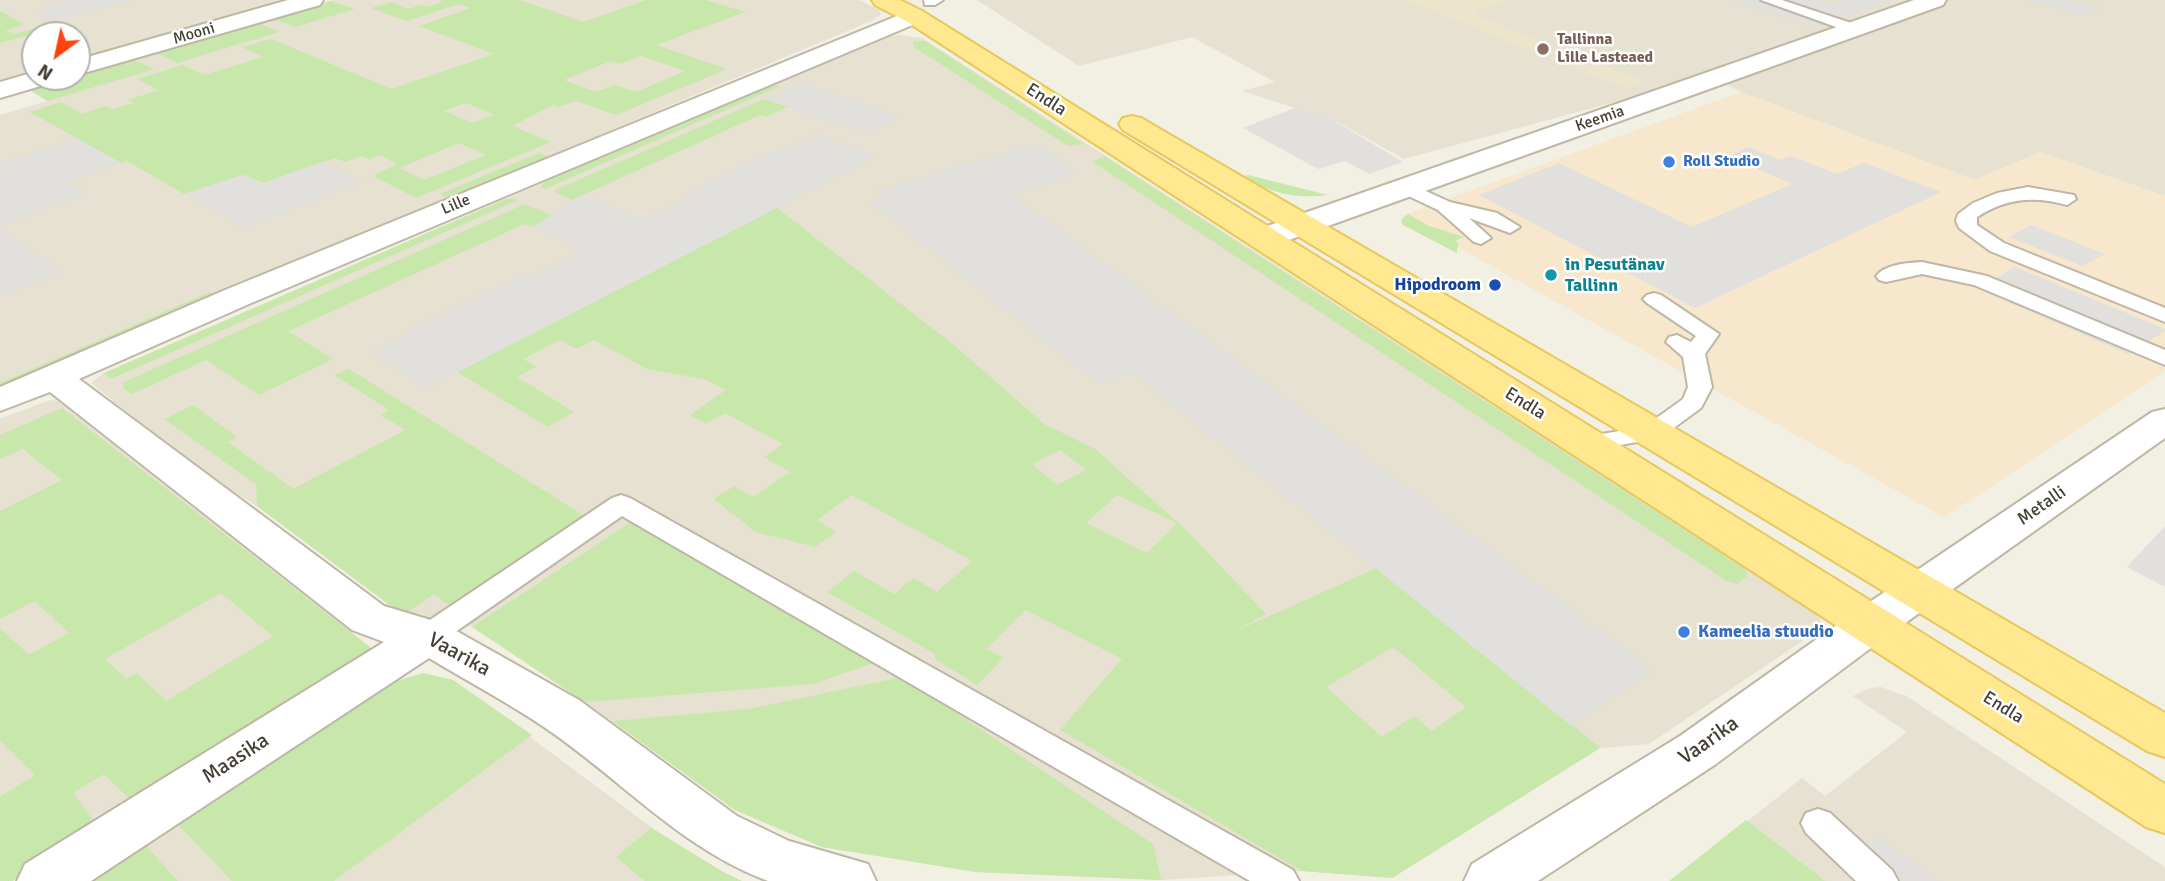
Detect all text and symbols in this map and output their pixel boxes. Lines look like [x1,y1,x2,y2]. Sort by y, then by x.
street label: Mooni [171,19,217,49]
north arrow [21,21,91,91]
place label: Tallinna Lille Lasteaed [1557,30,1653,68]
marker: Tallinna Lille Lasteaed [1535,41,1551,57]
text: N [34,58,58,86]
street label: Endla [1022,79,1070,121]
street label: Keemia [1573,102,1627,136]
place label: Roll Studio [1683,152,1760,172]
marker: Roll Studio [1661,154,1677,170]
street label: Lille [439,190,473,220]
place label: in Pesutänav Tallinn [1565,254,1665,296]
marker: in Pesutänav Tallinn [1543,267,1559,283]
place label: Hipodroom [1394,274,1481,296]
marker: Hipodroom [1487,277,1503,293]
street label: Endla [1501,383,1549,425]
street label: Metalli [2014,482,2070,530]
place label: Kameelia stuudio [1698,621,1834,643]
marker: Kameelia stuudio [1676,624,1692,640]
street label: Vaarika [423,628,495,682]
street label: Endla [1979,687,2027,729]
street label: Vaarika [1674,711,1744,771]
street label: Maasika [198,728,274,790]

